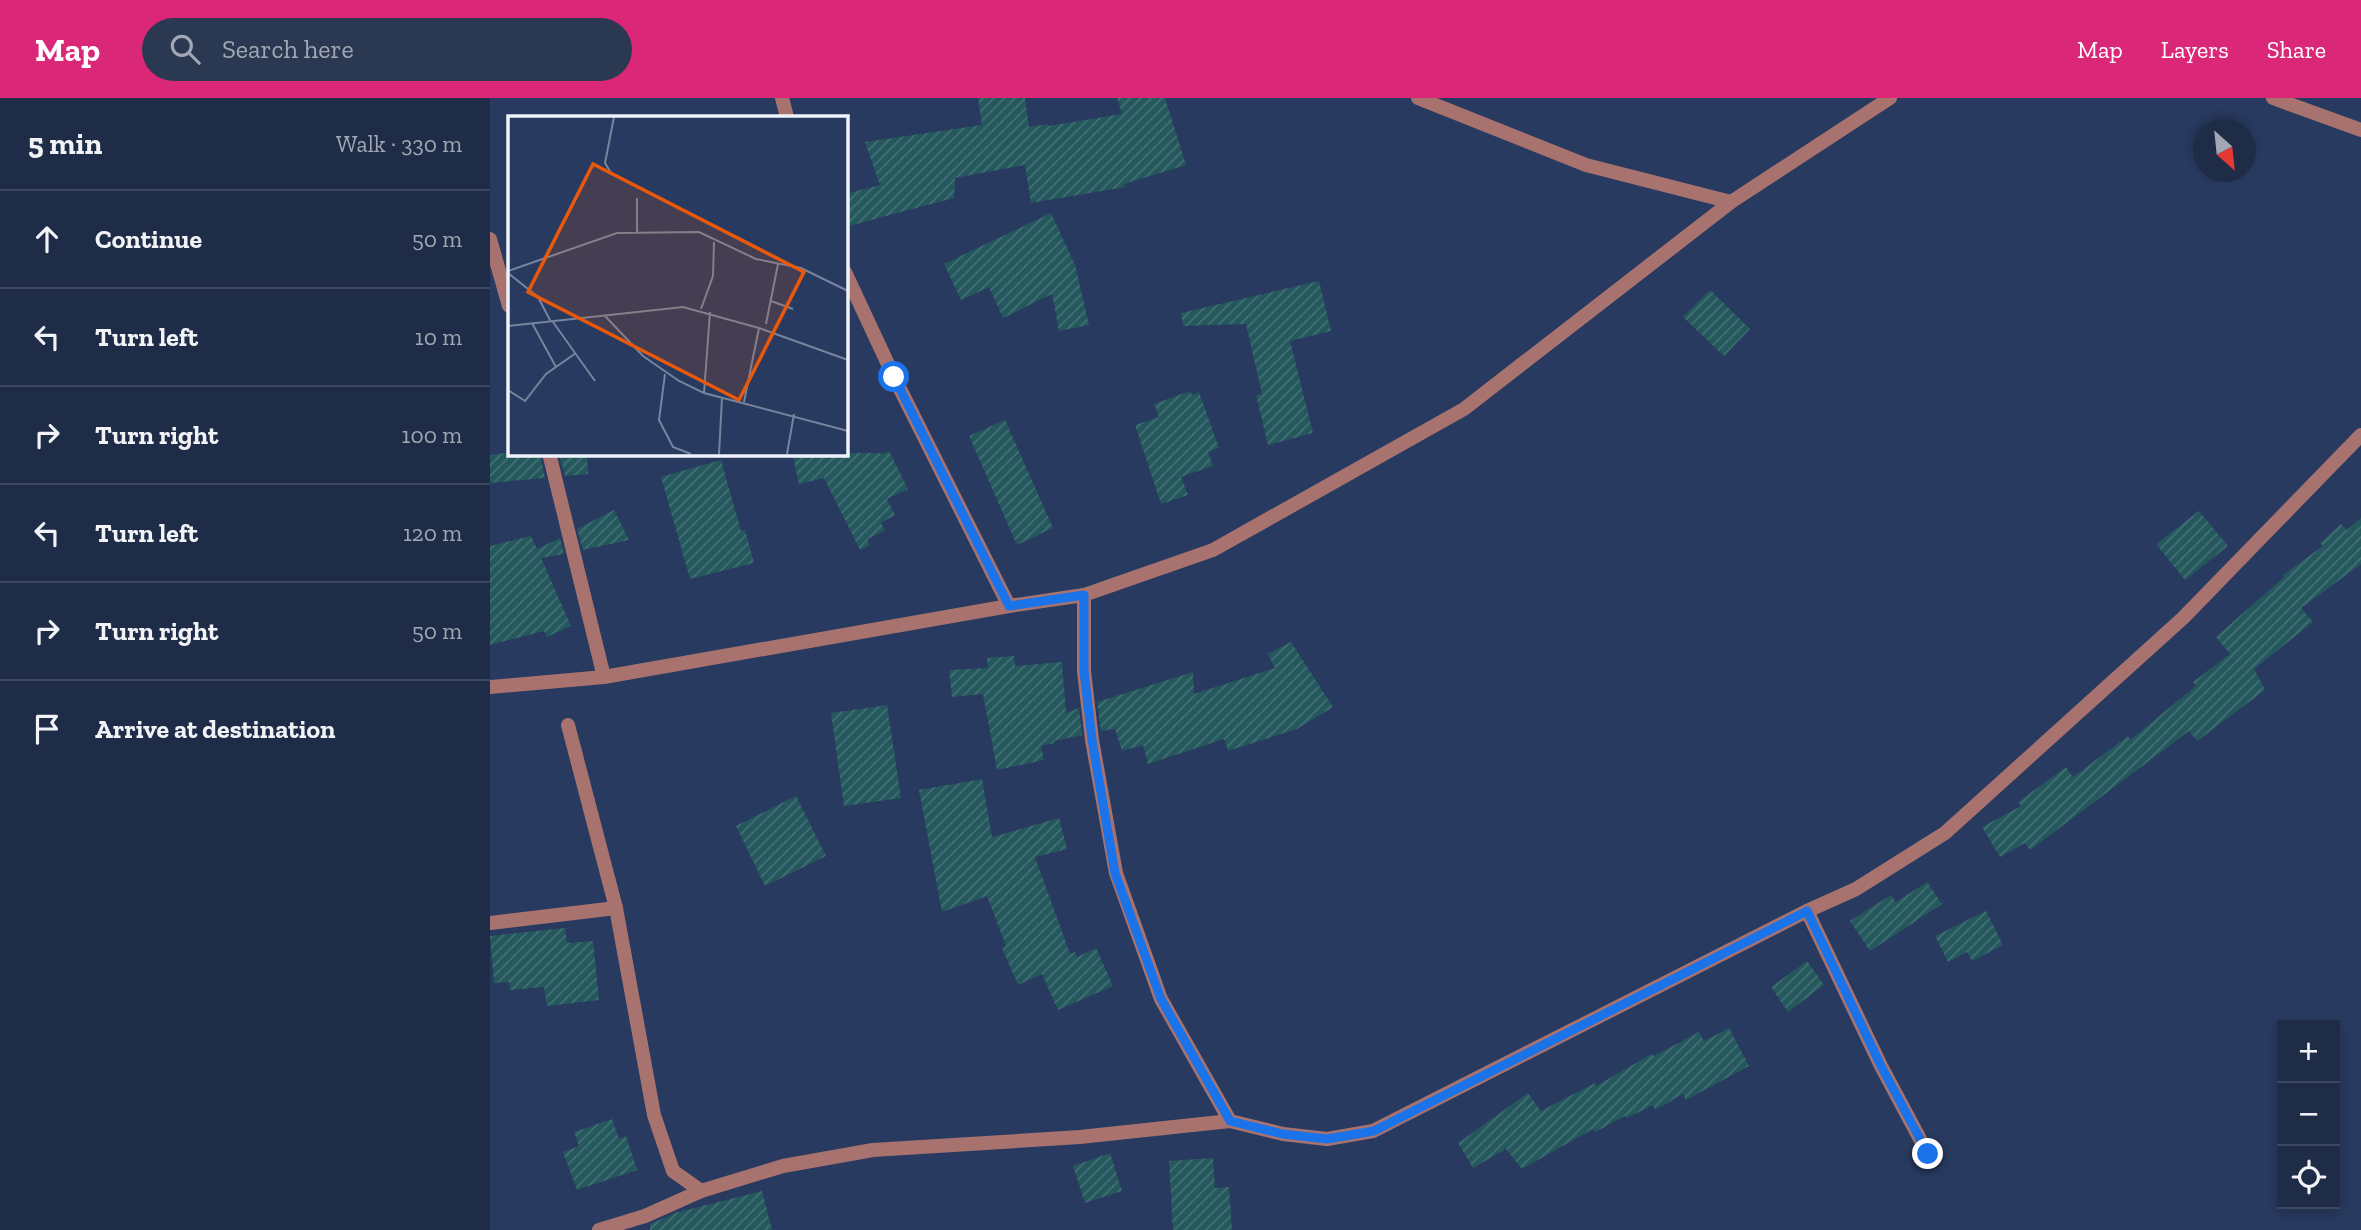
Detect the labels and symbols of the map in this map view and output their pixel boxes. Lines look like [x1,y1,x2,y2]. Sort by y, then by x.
inset map [508,116,847,455]
north arrow [2193,119,2256,182]
route start [878,361,909,392]
route end [1912,1138,1943,1169]

